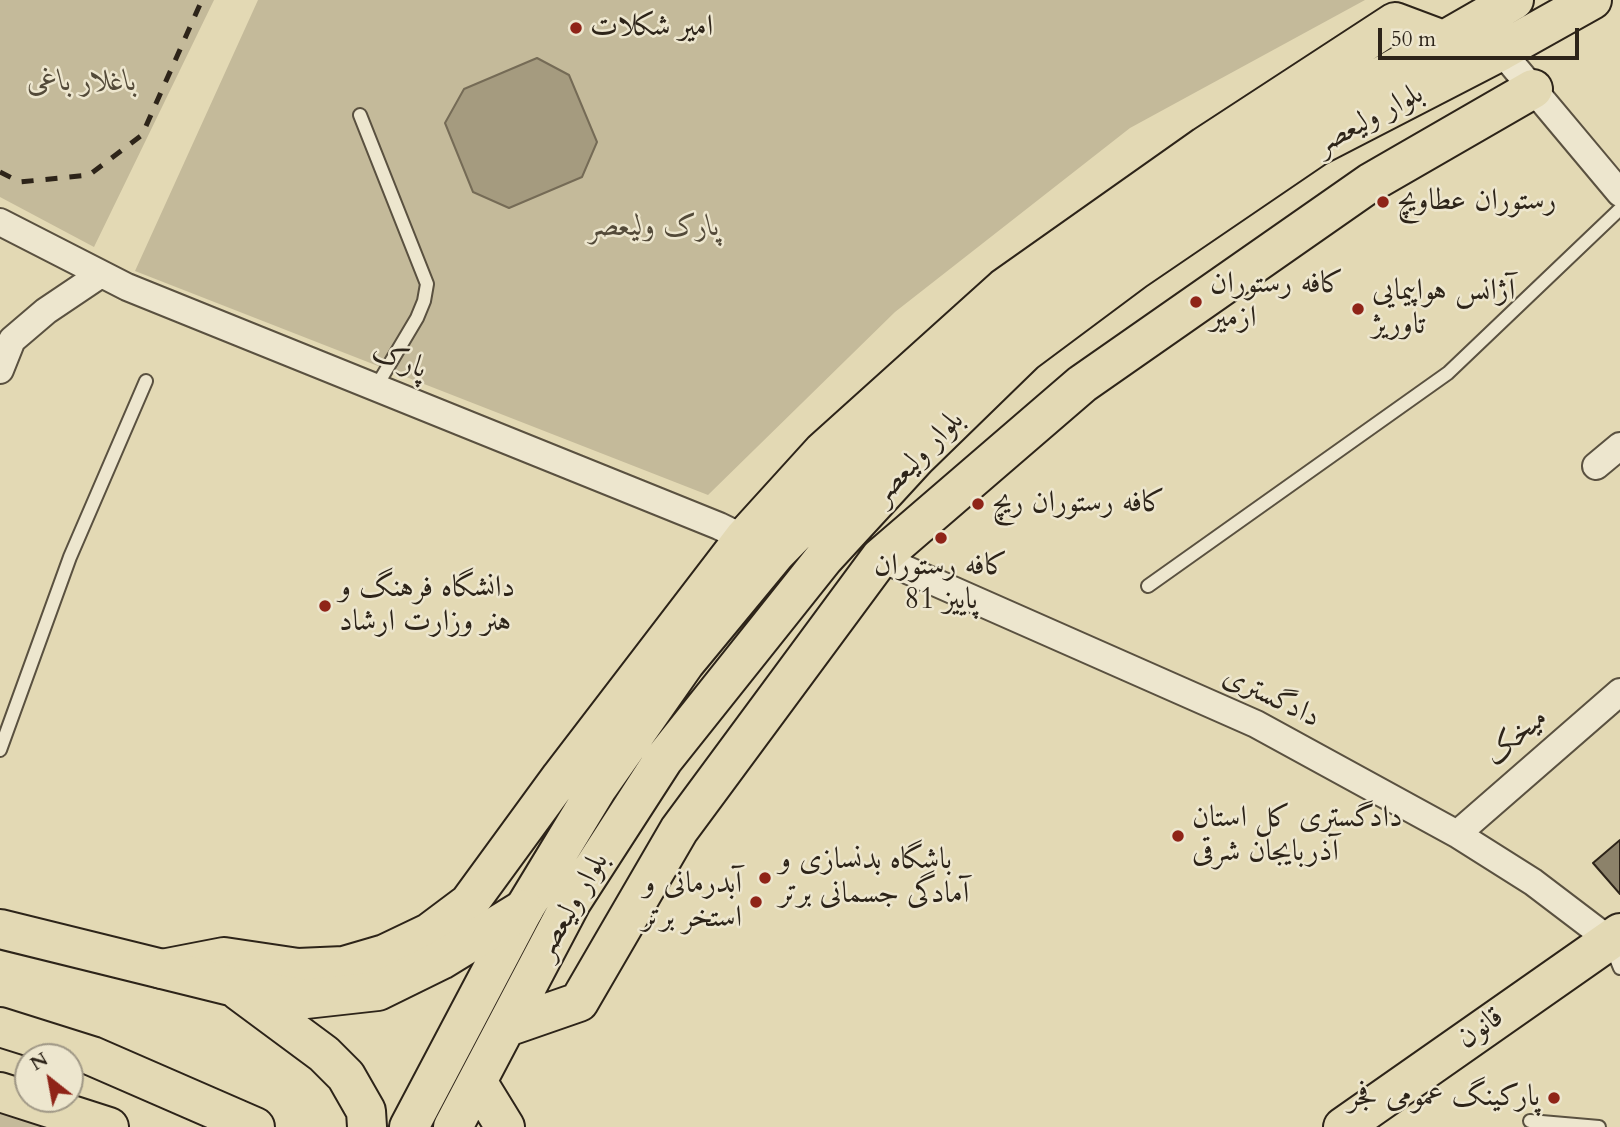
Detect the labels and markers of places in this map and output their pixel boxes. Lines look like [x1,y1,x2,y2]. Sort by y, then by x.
place label: امیر شکلات [590,10,713,46]
marker: امیر شکلات [568,20,584,36]
place label: رستوران عطاویچ [1397,184,1556,220]
marker: رستوران عطاویچ [1375,194,1391,210]
place label: کافه رستوران ازمیر [1210,267,1344,338]
place label: آژانس هواپیمایی تاوریژ [1372,274,1515,344]
marker: کافه رستوران ازمیر [1188,294,1204,310]
marker: آژانس هواپیمایی تاوریژ [1350,301,1366,317]
place label: کافه رستوران ریچ [992,486,1165,522]
marker: کافه رستوران ریچ [970,496,986,512]
marker: کافه رستوران پاییز 81 [933,530,949,546]
place label: کافه رستوران پاییز 81 [874,549,1008,620]
place label: دانشگاه فرهنگ و هنر وزارت ارشاد [339,571,515,642]
marker: دانشگاه فرهنگ و هنر وزارت ارشاد [317,598,333,614]
place label: دادگستری کل استان آذربایجان شرقی [1192,801,1403,872]
marker: دادگستری کل استان آذربایجان شرقی [1170,828,1186,844]
place label: باشگاه بدنسازی و آمادگی جسمانی برتر [779,843,969,914]
place label: آبدرمانی و استخر برتر [642,867,742,937]
marker: باشگاه بدنسازی و آمادگی جسمانی برتر [757,870,773,886]
marker: آبدرمانی و استخر برتر [748,894,764,910]
place label: پارکینگ عمومی فجر [1348,1080,1540,1116]
marker: پارکینگ عمومی فجر [1546,1090,1562,1106]

